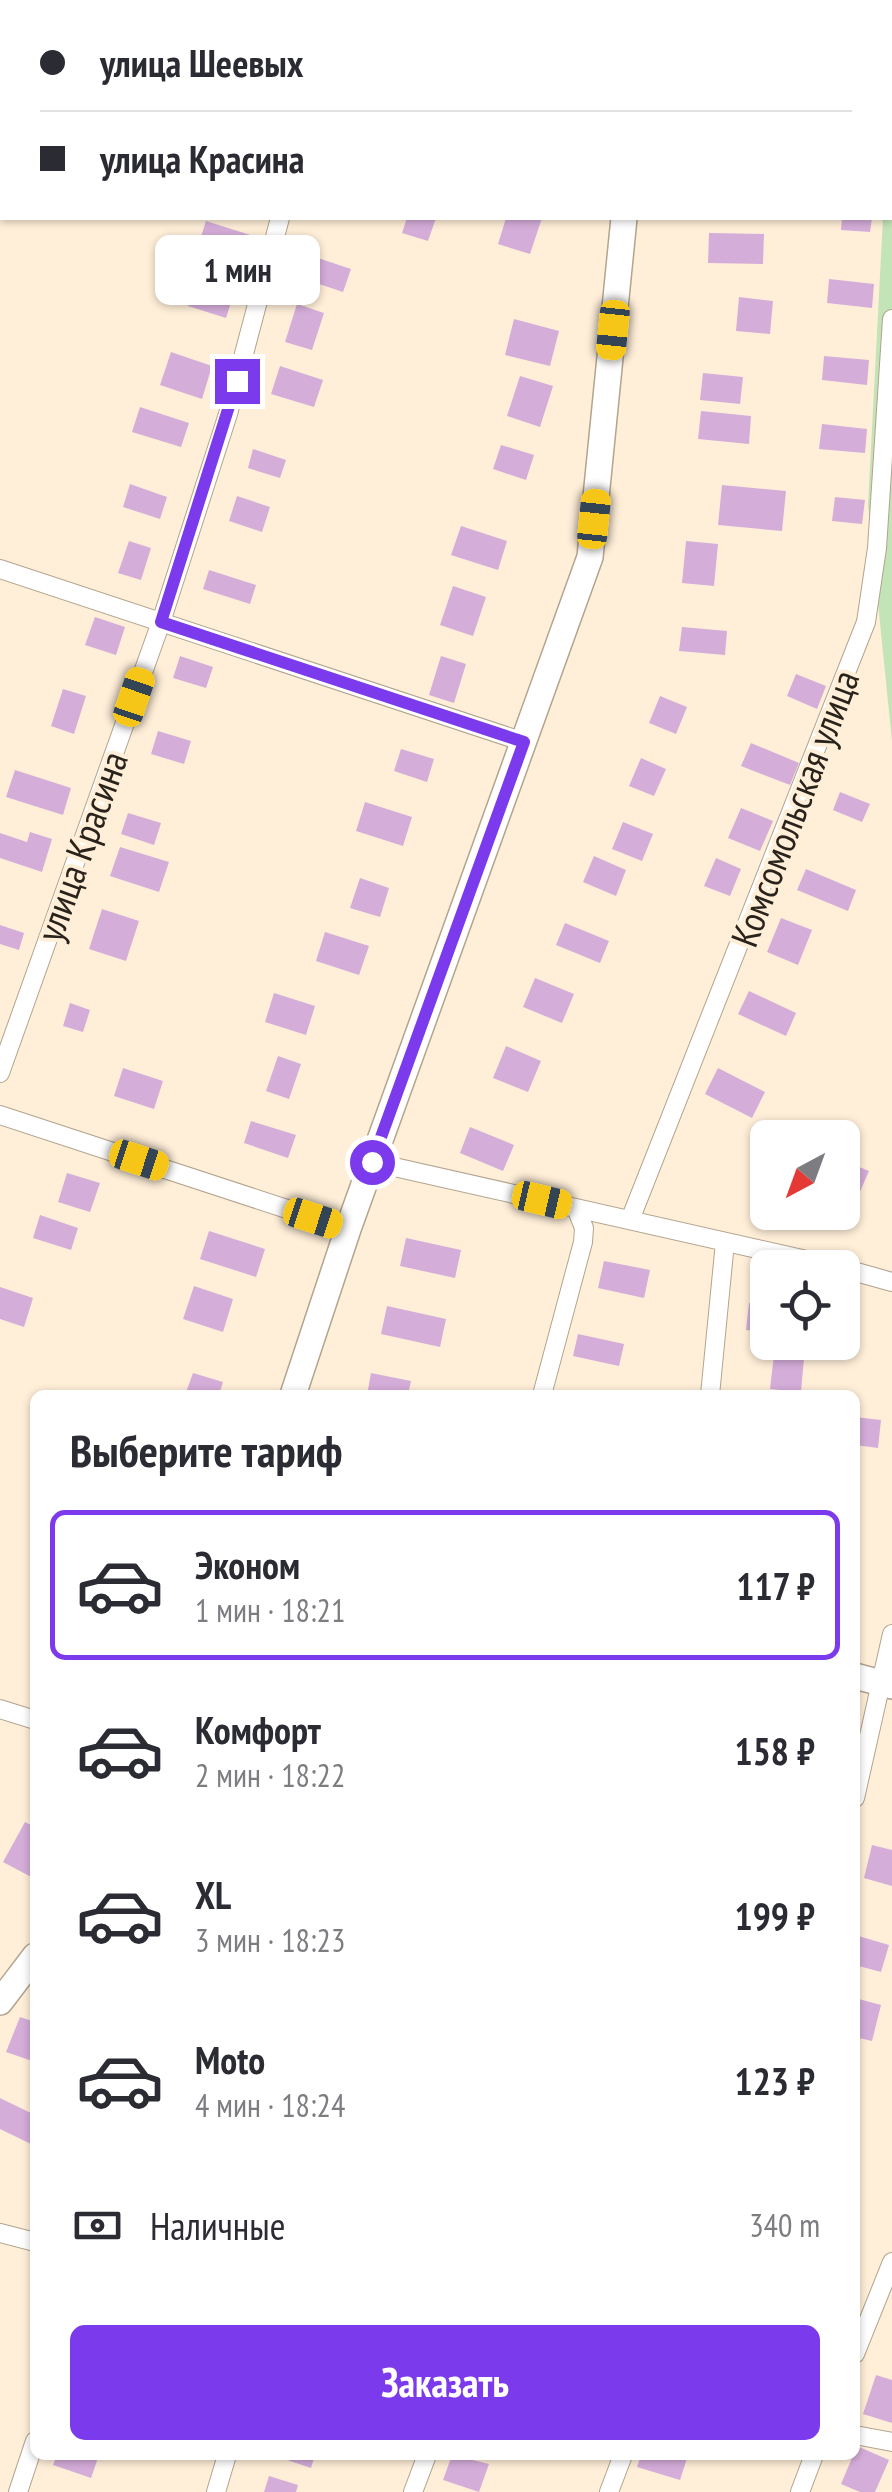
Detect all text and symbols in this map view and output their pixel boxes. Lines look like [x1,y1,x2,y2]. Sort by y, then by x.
text: улица Шеевых [100,38,303,87]
text: улица Красина [100,134,304,183]
callout: 1 мин [154,236,320,306]
text: 1 мин [203,249,272,291]
car [595,299,631,361]
route end [215,359,260,404]
car [576,488,612,550]
street label: Комсомольская улица [719,663,869,953]
car [110,664,158,730]
street label: улица Красина [24,744,138,948]
north arrow [750,1120,860,1230]
map controls [750,1120,860,1360]
car [106,1136,172,1184]
route start [350,1140,395,1185]
car [509,1179,575,1221]
car [280,1194,346,1242]
button: locate [750,1250,860,1360]
text: Выберите тариф [70,1421,342,1479]
icon: car [75,1540,165,1630]
text: Эконом [195,1540,300,1589]
text: 117 ₽ [736,1561,815,1610]
text: 1 мин · 18:21 [195,1589,345,1631]
icon: car [75,1705,165,1795]
text: Комфорт [195,1705,321,1754]
text: 158 ₽ [735,1726,815,1775]
text: 2 мин · 18:22 [195,1754,345,1796]
icon: car [75,1870,165,1960]
text: XL [195,1870,231,1919]
text: 199 ₽ [735,1891,815,1940]
text: 3 мин · 18:23 [195,1919,345,1961]
icon: car [75,2035,165,2125]
text: Moto [195,2035,265,2084]
text: 123 ₽ [735,2056,815,2105]
text: 4 мин · 18:24 [195,2084,345,2126]
icon: cash [70,2198,125,2253]
text: Наличные [150,2201,285,2250]
text: 340 m [749,2204,820,2246]
button: Заказать [70,2325,820,2440]

